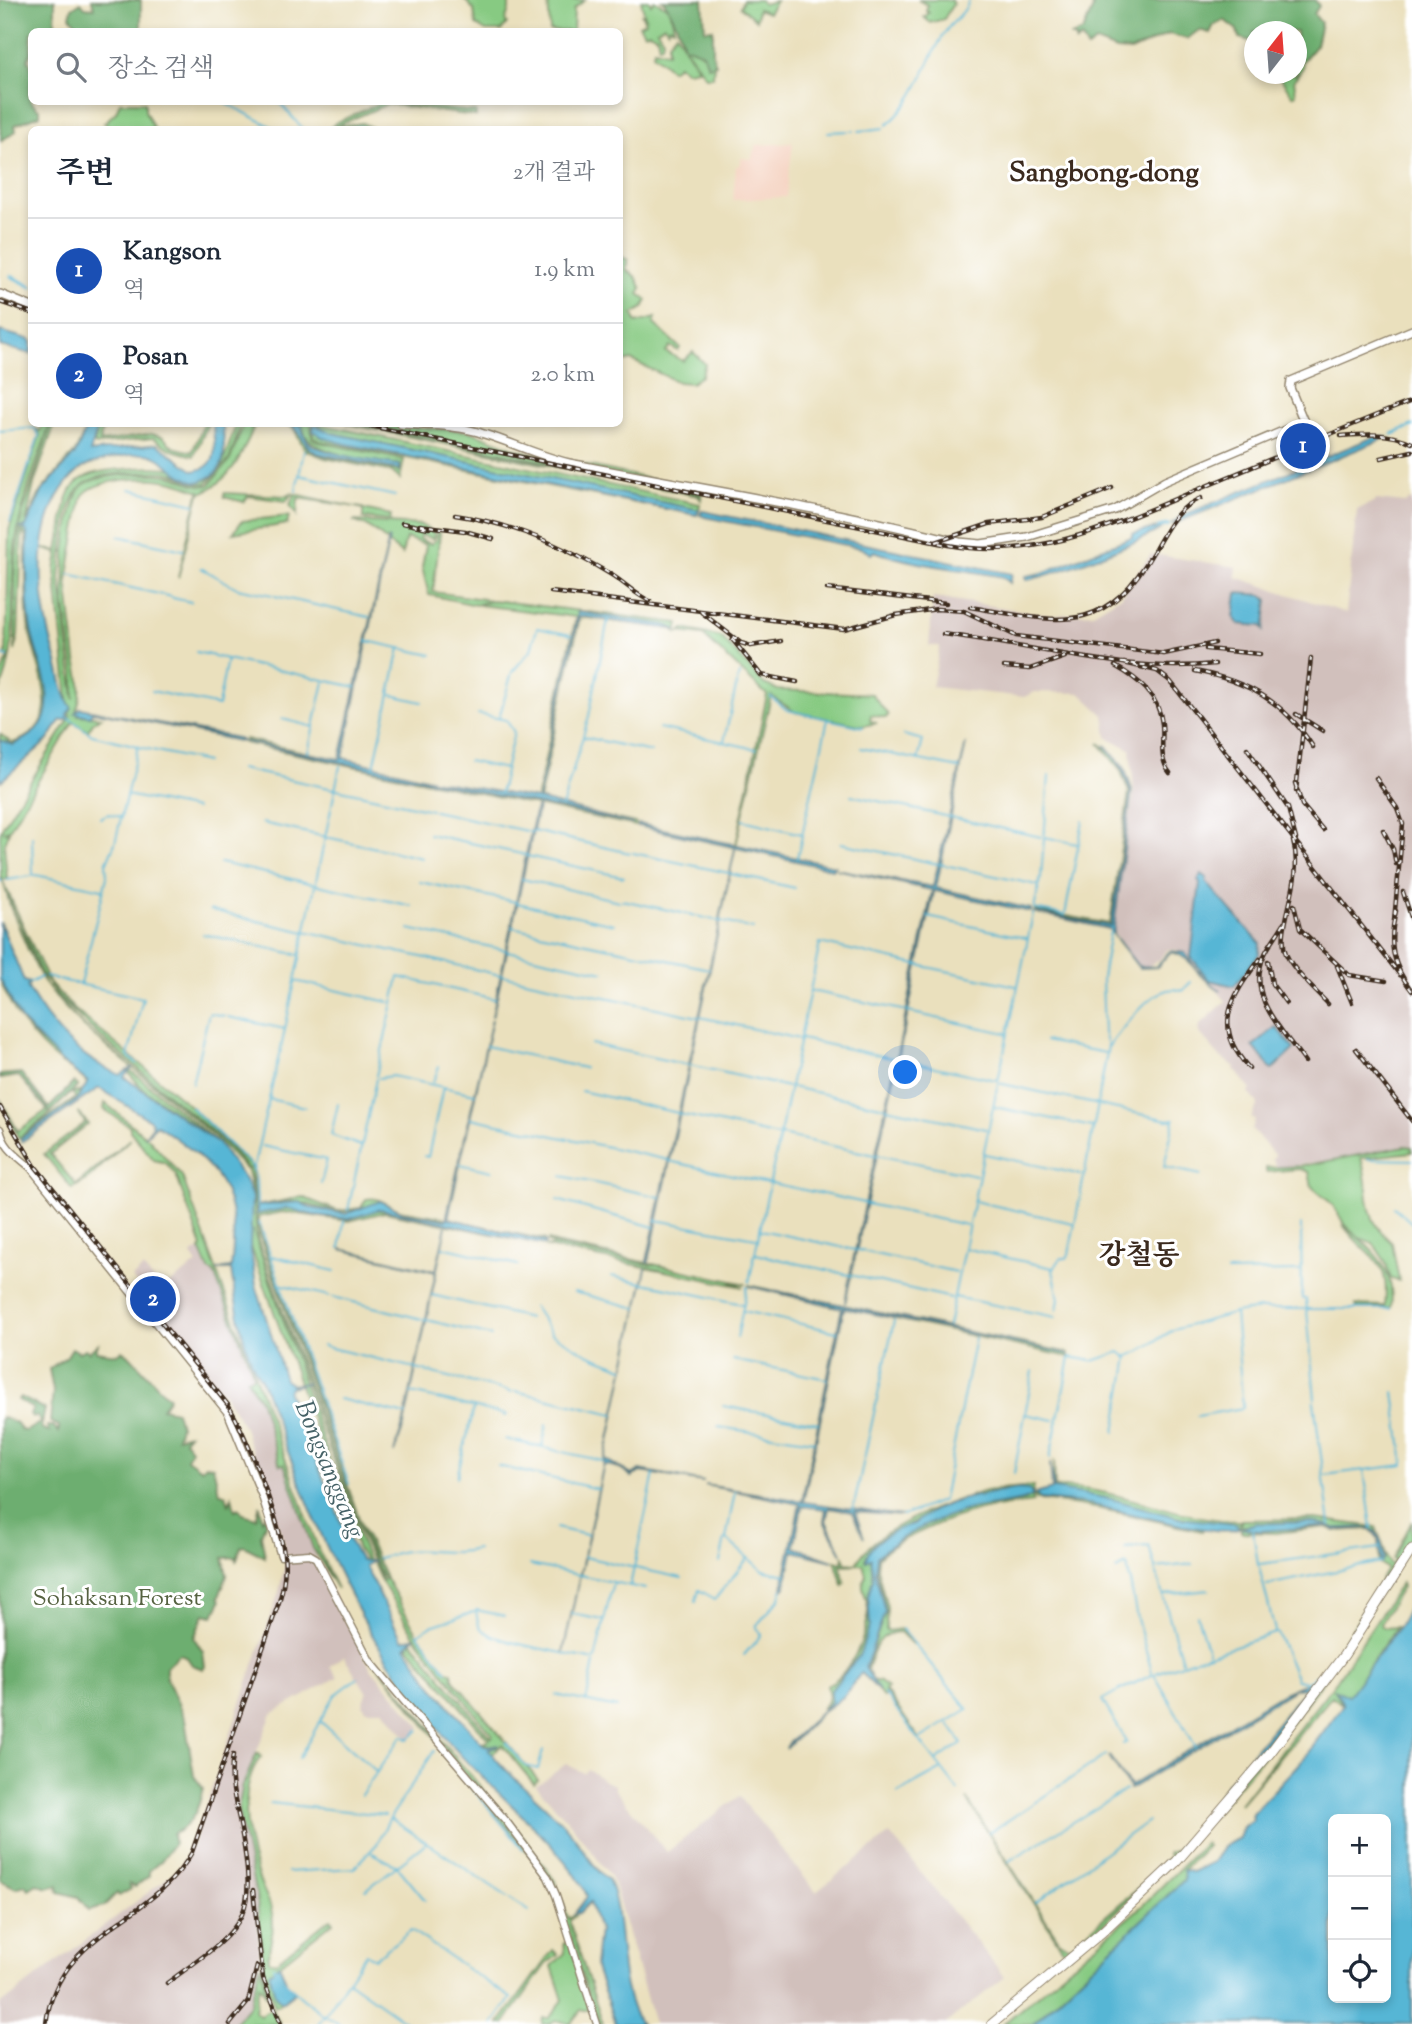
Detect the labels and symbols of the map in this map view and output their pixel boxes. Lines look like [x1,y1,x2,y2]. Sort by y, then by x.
north arrow [1244,21,1307,84]
district label: Sangbong-dong [1009,154,1199,194]
pin: 1 [1280,420,1326,472]
your location [888,1055,922,1089]
district label: 강철동 [1098,1237,1180,1277]
pin: 2 [130,1273,176,1325]
water label: Bongsanggang [284,1395,373,1545]
park label: Sohaksan Forest [32,1582,202,1616]

